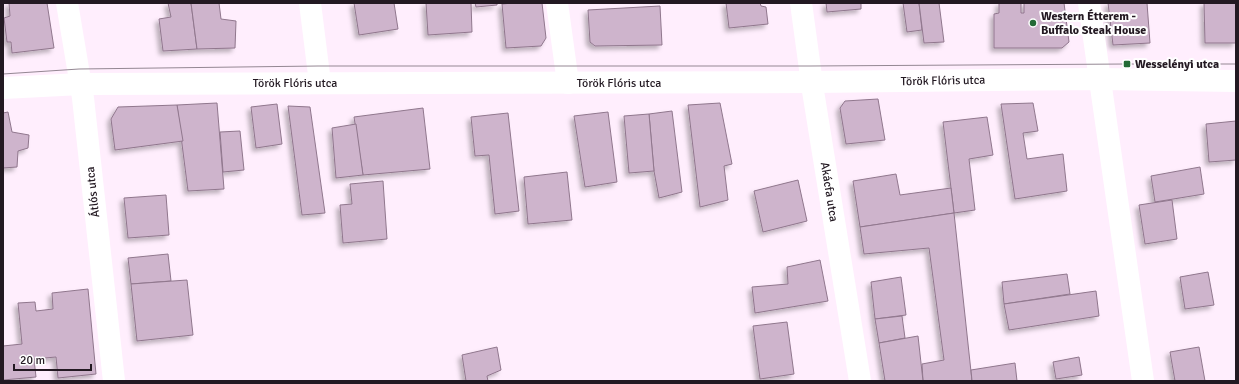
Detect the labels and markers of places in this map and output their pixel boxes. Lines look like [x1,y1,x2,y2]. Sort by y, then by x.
place label: Western Étterem - Buffalo Steak House [1041,9,1146,38]
marker: Western Étterem - Buffalo Steak House [1028,18,1038,28]
place label: Wesselényi utca [1135,57,1219,72]
marker: Wesselényi utca [1122,59,1132,69]

